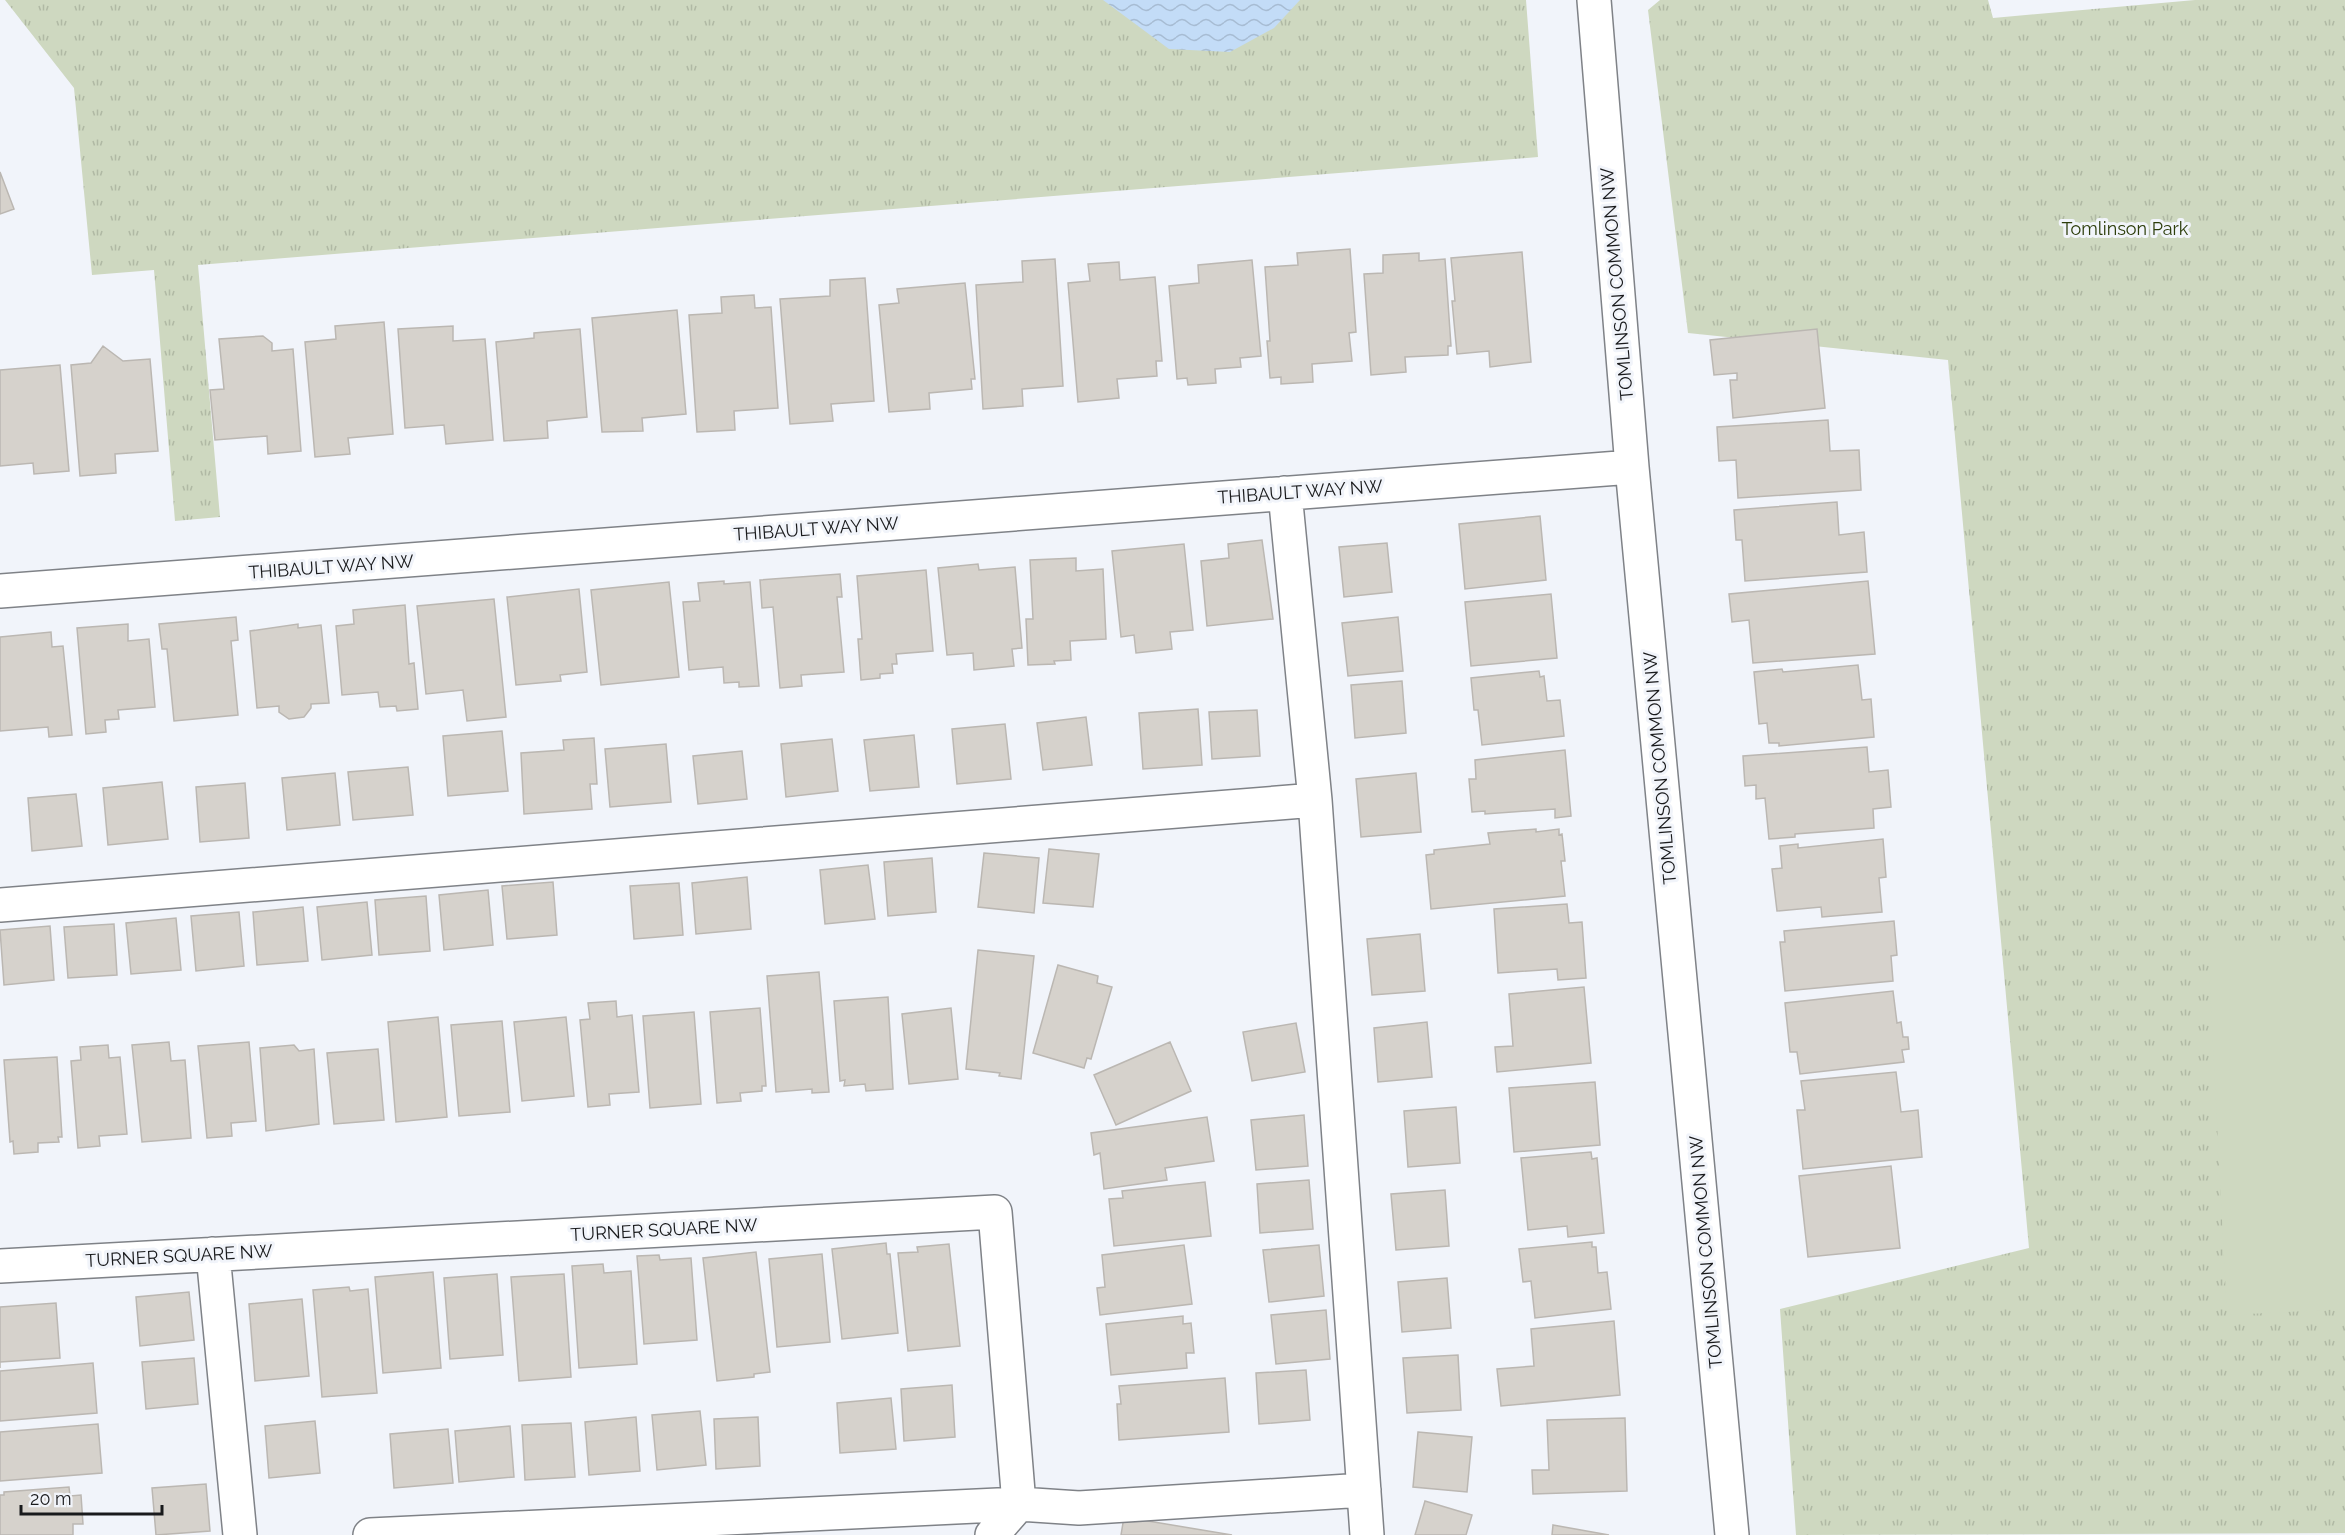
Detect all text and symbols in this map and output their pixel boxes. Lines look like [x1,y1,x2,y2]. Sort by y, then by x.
street label: TOMLINSON COMMON NW [1596,167,1637,401]
park label: Tomlinson Park [2062,218,2189,239]
street label: THIBAULT WAY NW [1217,475,1383,508]
street label: THIBAULT WAY NW [733,512,899,545]
street label: THIBAULT WAY NW [248,550,414,583]
street label: TOMLINSON COMMON NW [1639,651,1680,885]
street label: TOMLINSON COMMON NW [1685,1135,1726,1369]
street label: TURNER SQUARE NW [570,1214,758,1245]
street label: TURNER SQUARE NW [85,1240,273,1271]
scale bar [21,1478,162,1516]
text: 20 m [30,1488,72,1509]

